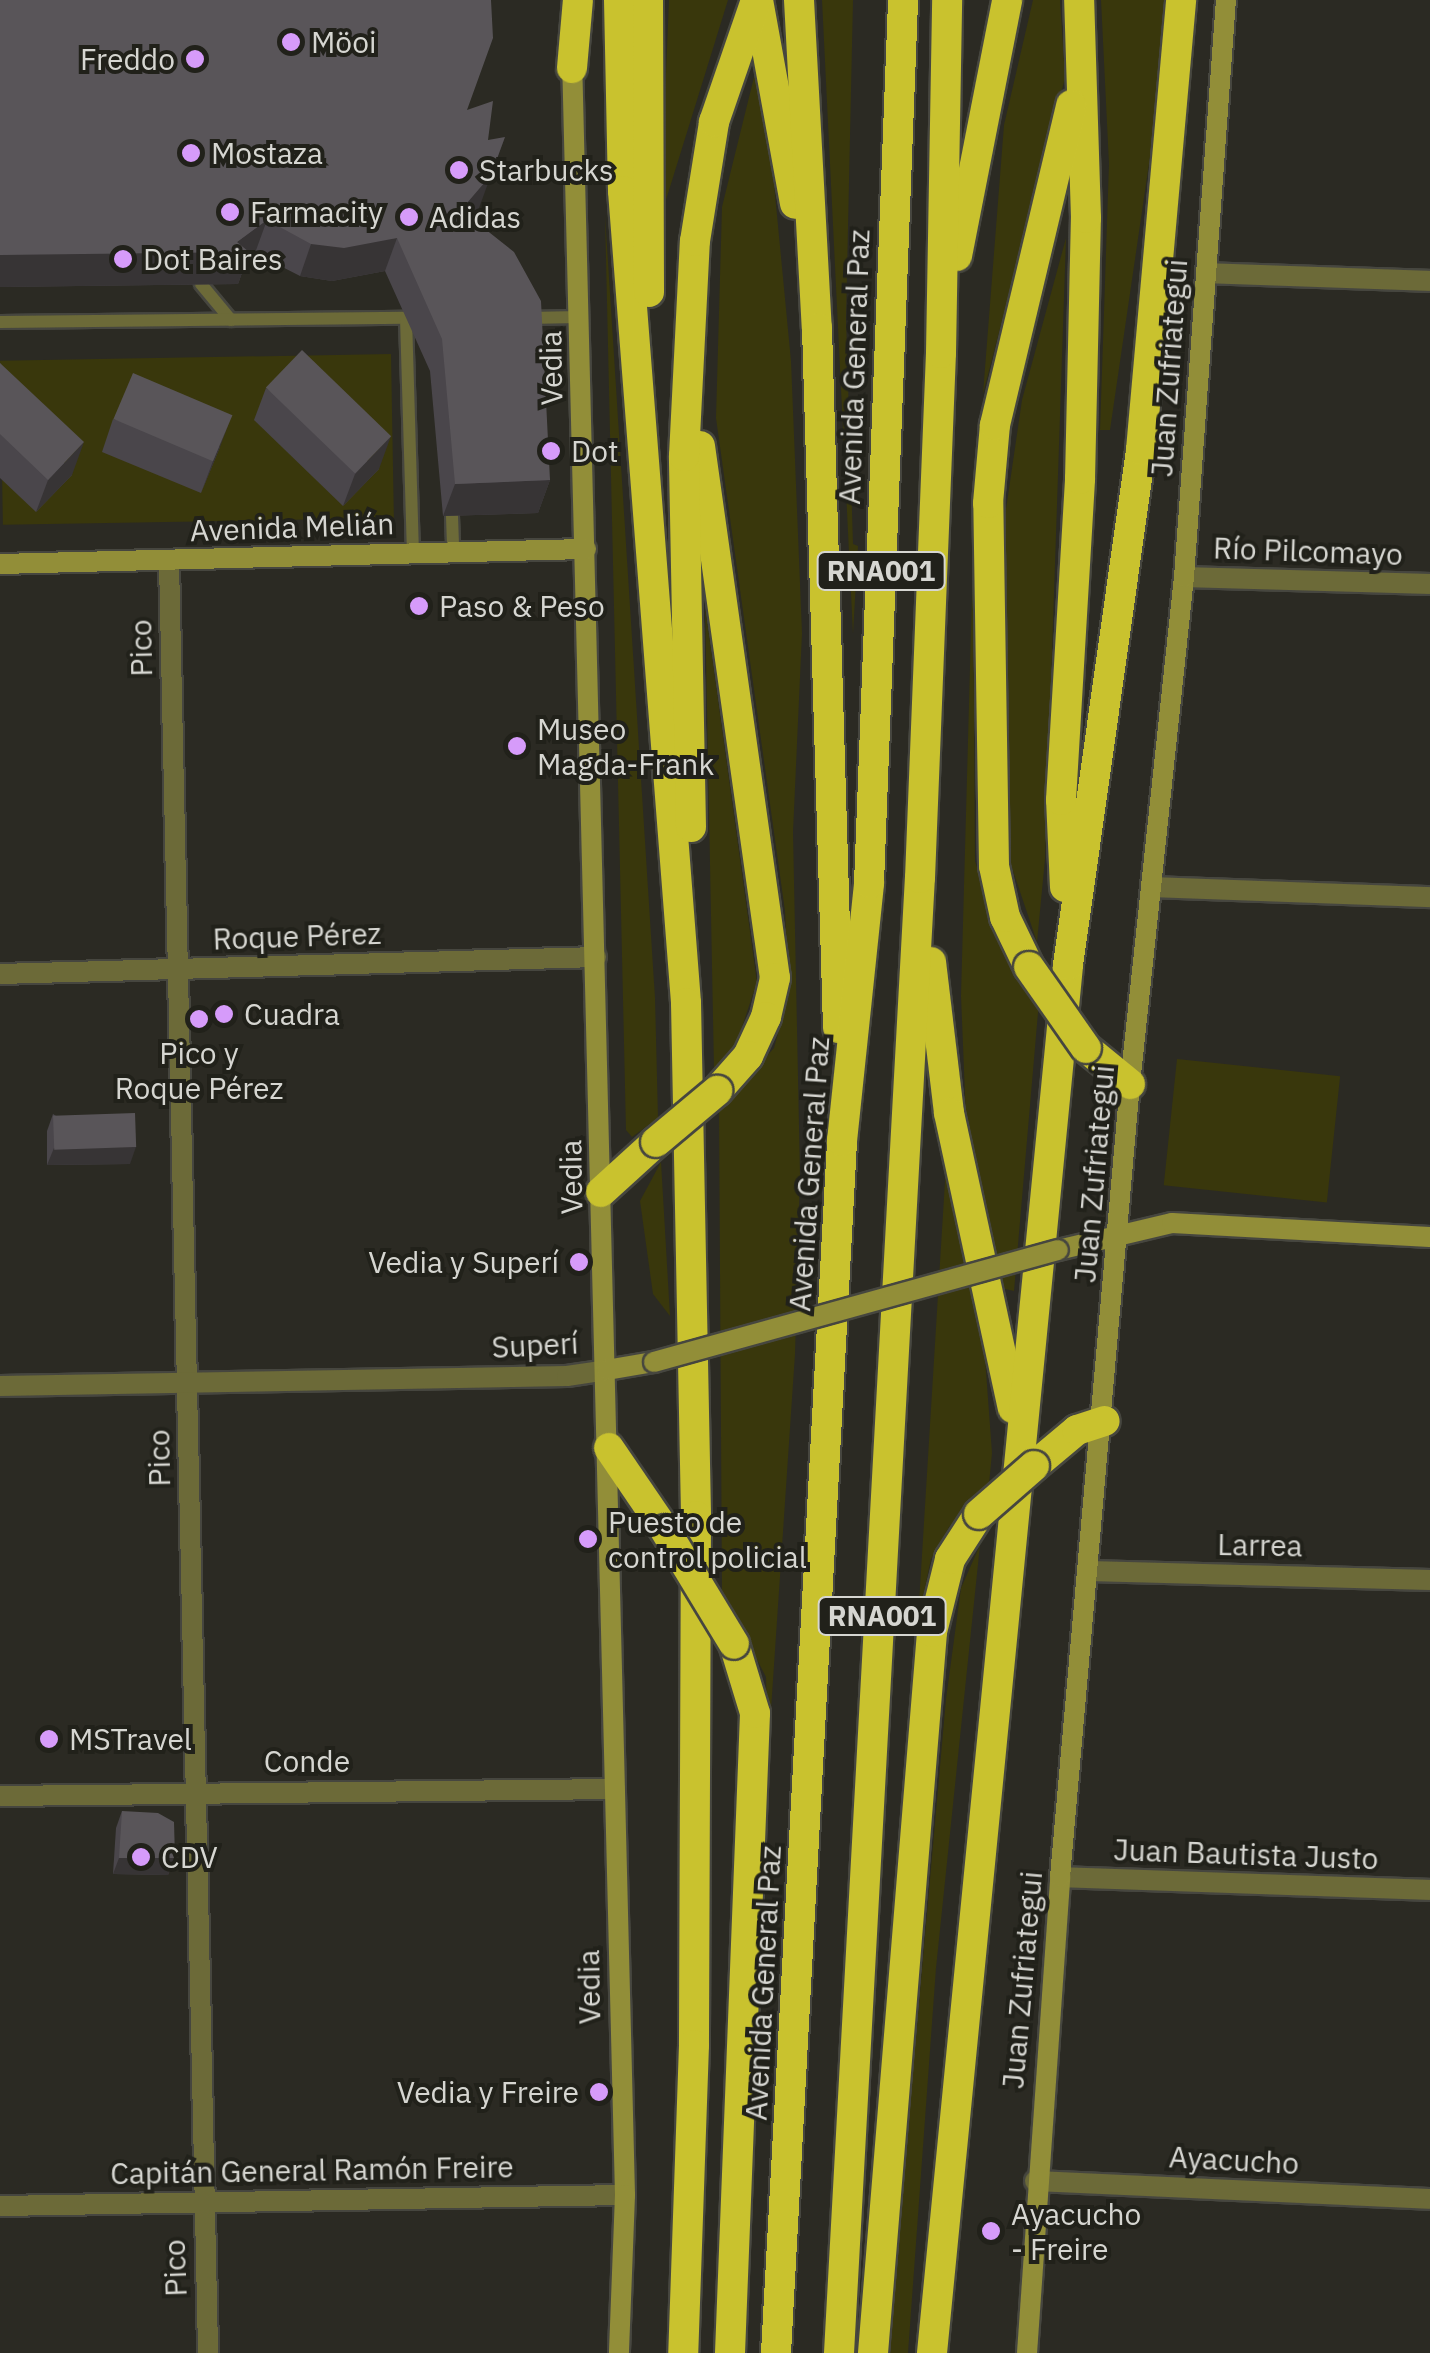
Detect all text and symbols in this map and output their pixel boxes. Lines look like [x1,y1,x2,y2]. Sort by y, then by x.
place label: Möoi [311,24,376,60]
marker: Möoi [280,31,302,53]
place label: Freddo [80,41,175,77]
marker: Freddo [184,48,206,70]
place label: Mostaza [211,135,323,171]
marker: Mostaza [180,142,202,164]
place label: Starbucks [479,152,614,188]
marker: Starbucks [448,159,470,181]
place label: Farmacity [250,194,383,230]
place label: Adidas [429,199,521,235]
marker: Farmacity [219,201,241,223]
marker: Adidas [398,206,420,228]
street label: Avenida General Paz [831,229,877,505]
place label: Dot Baires [143,241,283,277]
marker: Dot Baires [112,248,134,270]
street label: Juan Zufriategui [1143,258,1195,478]
street label: Vedia [532,330,570,406]
place label: Dot [571,433,618,469]
marker: Dot [540,440,562,462]
street label: Avenida Melián [189,505,395,549]
street label: Río Pilcomayo [1213,530,1403,572]
road number: RNA001 [816,548,946,594]
place label: Paso & Peso [439,588,605,624]
marker: Paso & Peso [408,595,430,617]
street label: Pico [123,619,159,677]
place label: Museo Magda-Frank [537,711,714,782]
marker: Museo Magda-Frank [506,735,528,757]
street label: Roque Pérez [212,915,382,957]
place label: Cuadra [244,996,340,1032]
marker: Cuadra [213,1003,235,1025]
marker: Pico y Roque Pérez [188,1008,210,1030]
place label: Pico y Roque Pérez [115,1035,283,1106]
street label: Avenida General Paz [781,1035,837,1313]
street label: Juan Zufriategui [1067,1064,1121,1284]
street label: Vedia [552,1139,590,1215]
place label: Vedia y Superí [368,1244,559,1280]
marker: Vedia y Superí [568,1251,590,1273]
street label: Superí [491,1325,579,1365]
street label: Pico [141,1429,177,1487]
place label: Puesto de control policial [608,1504,807,1574]
street label: Larrea [1217,1526,1303,1564]
marker: Puesto de control policial [577,1528,599,1550]
road number: RNA001 [817,1593,947,1639]
place label: MSTravel [69,1721,192,1757]
marker: MSTravel [38,1728,60,1750]
street label: Conde [264,1743,350,1779]
street label: Juan Bautista Justo [1113,1831,1379,1877]
place label: CDV [161,1839,218,1875]
street label: Avenida General Paz [738,1845,788,2121]
marker: CDV [130,1846,152,1868]
street label: Juan Zufriategui [995,1870,1049,2090]
street label: Vedia [570,1949,608,2025]
place label: Vedia y Freire [397,2074,579,2110]
marker: Vedia y Freire [588,2081,610,2103]
street label: Ayacucho [1168,2139,1300,2181]
street label: Capitán General Ramón Freire [110,2148,514,2192]
place label: Ayacucho - Freire [1011,2196,1141,2266]
marker: Ayacucho - Freire [980,2220,1002,2242]
street label: Pico [156,2239,194,2297]

